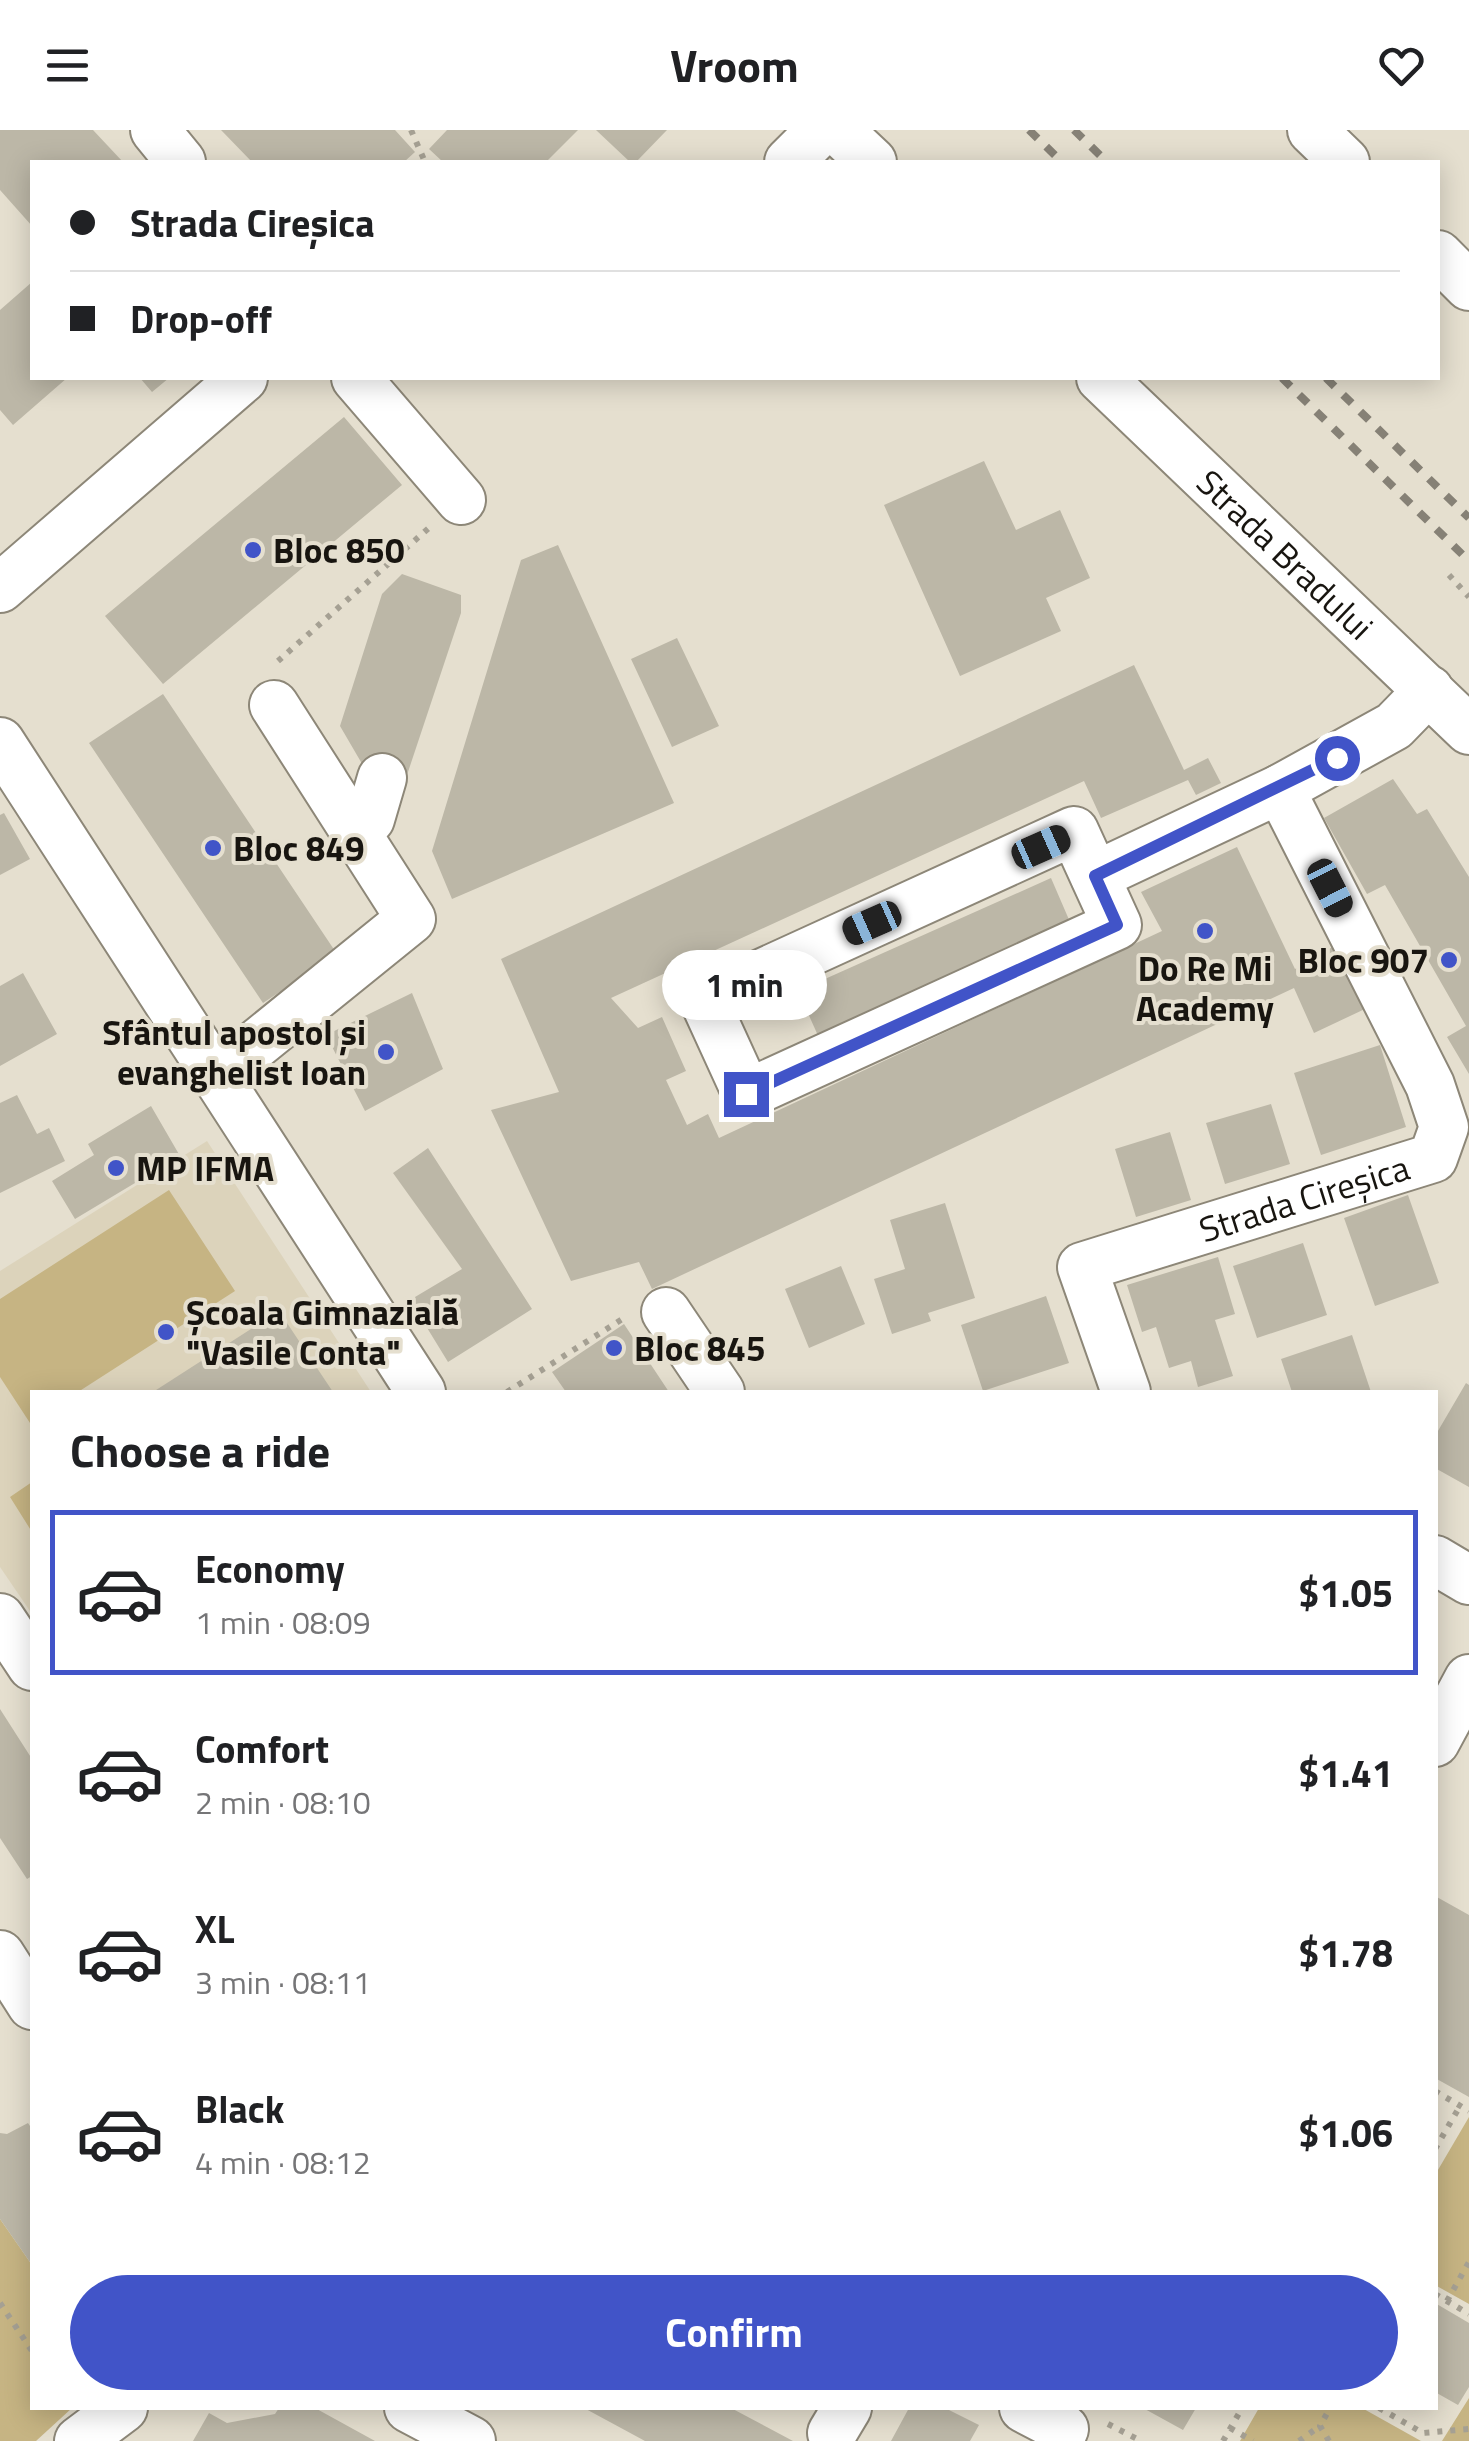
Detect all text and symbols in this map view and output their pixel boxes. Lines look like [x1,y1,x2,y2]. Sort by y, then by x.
text: Vroom [670,31,799,99]
icon: menu [40,38,95,93]
icon: heart [1374,38,1429,93]
text: Strada Cireșica [130,194,375,252]
text: Drop-off [130,290,272,348]
street label: Strada Bradului [1185,456,1386,652]
place label: Bloc 850 [273,523,405,577]
marker: Bloc 850 [242,539,264,561]
route start [1315,736,1360,781]
place label: Bloc 849 [233,821,365,875]
car [1007,821,1075,873]
marker: Bloc 849 [202,837,224,859]
car [1303,854,1357,922]
car [838,897,906,949]
marker: Do Re Mi Academy [1194,920,1216,942]
place label: Bloc 907 [1298,933,1429,987]
place label: Do Re Mi Academy [1136,941,1274,1035]
callout: 1 min [664,949,828,1019]
marker: Bloc 907 [1438,949,1460,971]
text: 1 min [706,961,783,1009]
place label: Sfântul apostol și evanghelist Ioan [102,1005,366,1099]
marker: Sfântul apostol și evanghelist Ioan [375,1041,397,1063]
route end [724,1072,769,1117]
street label: Strada Cireșica [1192,1140,1416,1256]
place label: MP IFMA [136,1141,274,1195]
marker: MP IFMA [105,1157,127,1179]
place label: Școala Gimnazială "Vasile Conta" [186,1285,459,1379]
marker: Școala Gimnazială "Vasile Conta" [155,1321,177,1343]
place label: Bloc 845 [634,1321,766,1375]
marker: Bloc 845 [603,1337,625,1359]
text: Choose a ride [70,1416,330,1484]
text: Economy [195,1540,345,1598]
icon: car [75,1548,165,1638]
text: $1.05 [1298,1564,1393,1622]
text: 1 min · 08:09 [195,1598,371,1646]
text: Comfort [195,1720,329,1778]
icon: car [75,1728,165,1818]
text: $1.41 [1298,1744,1393,1802]
text: 2 min · 08:10 [195,1778,371,1826]
text: XL [195,1900,235,1958]
icon: car [75,1908,165,1998]
text: $1.78 [1298,1924,1393,1982]
text: 3 min · 08:11 [195,1958,371,2006]
text: Black [195,2080,284,2138]
icon: car [75,2088,165,2178]
text: $1.06 [1298,2104,1393,2162]
text: 4 min · 08:12 [195,2138,371,2186]
button: Confirm [70,2275,1398,2390]

